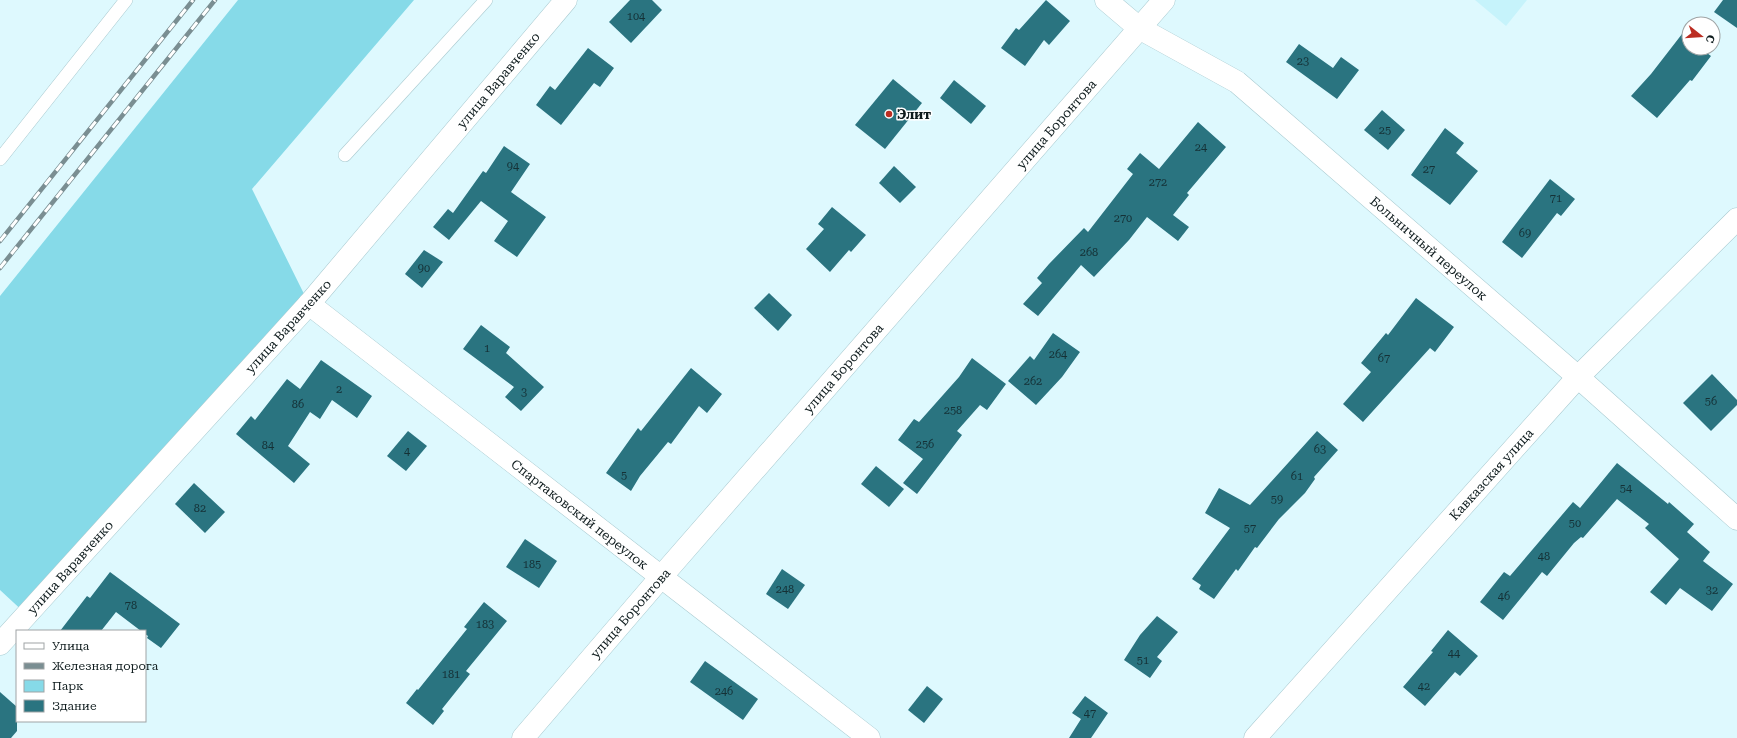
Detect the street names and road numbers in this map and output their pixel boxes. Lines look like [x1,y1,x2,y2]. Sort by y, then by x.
street label: улица Варавченко [454,29,543,131]
street label: улица Боронтова [1013,76,1099,172]
street label: Больничный переулок [1367,193,1490,303]
street label: улица Варавченко [242,276,334,376]
street label: улица Боронтова [800,320,886,416]
street label: Кавказская улица [1446,426,1536,523]
street label: Спартаковский переулок [508,456,651,573]
street label: улица Варавченко [24,517,116,617]
street label: улица Боронтова [587,565,673,661]

